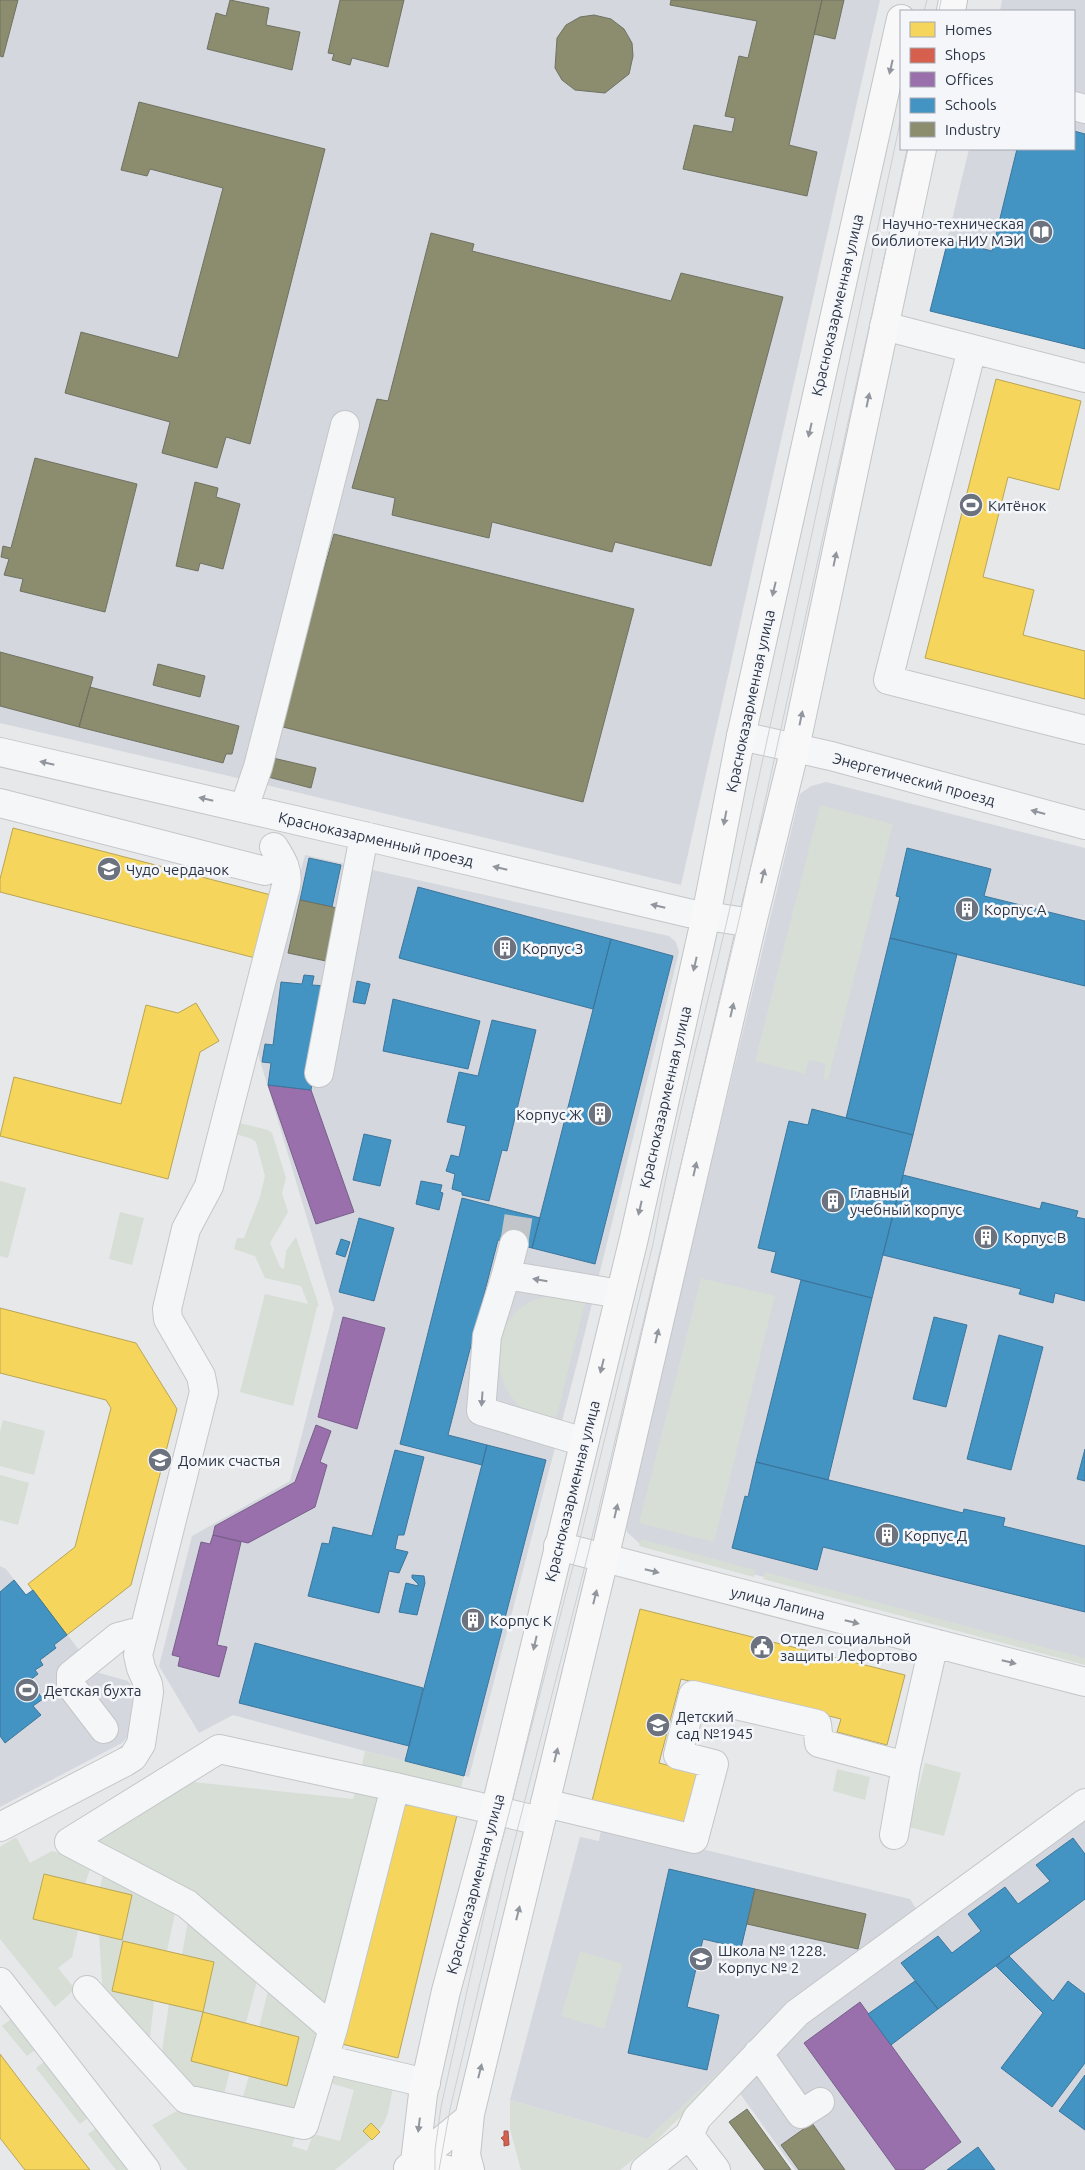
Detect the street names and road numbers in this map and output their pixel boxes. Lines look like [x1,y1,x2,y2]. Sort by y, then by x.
street label: Красноказарменная улица [808,212,866,398]
street label: Красноказарменная улица [722,608,778,794]
street label: Энергетический проезд [831,749,997,809]
street label: Красноказарменный проезд [277,808,475,870]
street label: Красноказарменная улица [636,1004,694,1190]
street label: Красноказарменная улица [541,1399,603,1583]
street label: улица Лапина [729,1583,827,1623]
street label: Красноказарменная улица [443,1792,507,1976]

